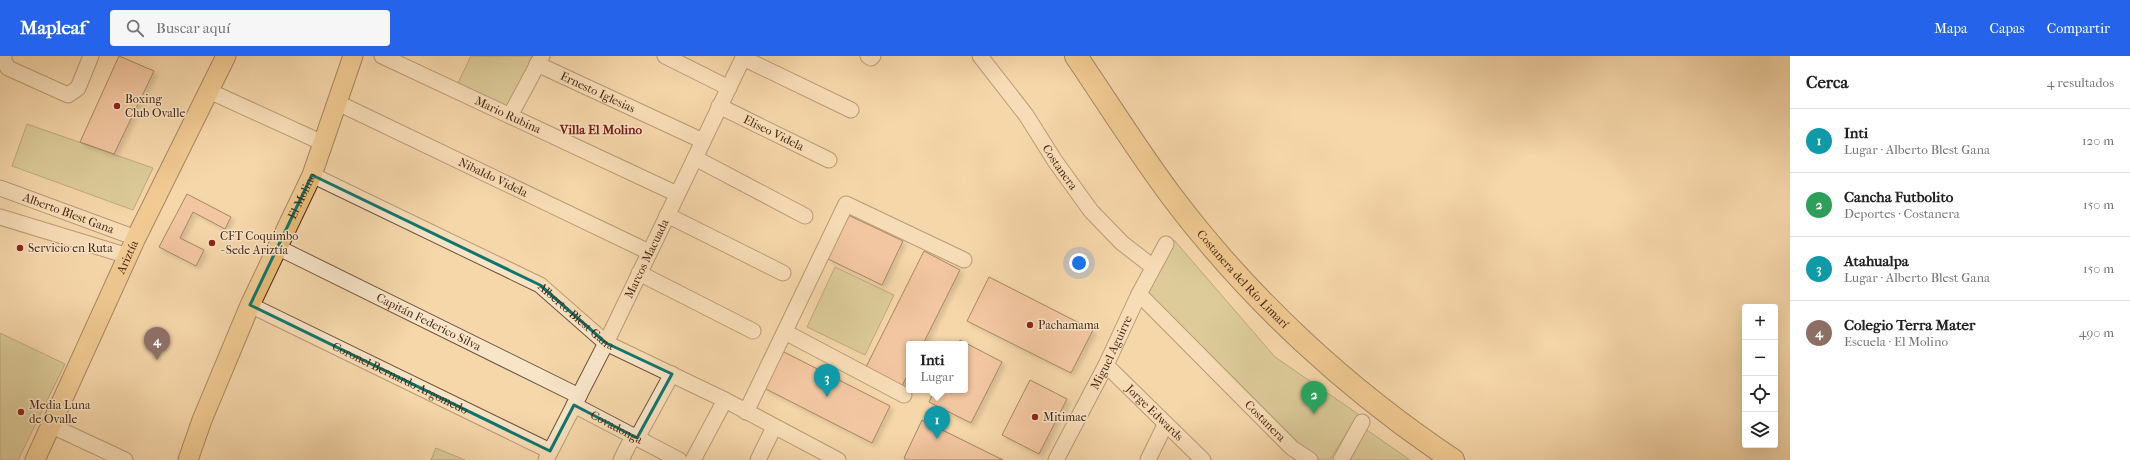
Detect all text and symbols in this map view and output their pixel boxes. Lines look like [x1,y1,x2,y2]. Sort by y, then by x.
search box [110,10,390,46]
text: Mapleaf [20,17,86,39]
icon: search [124,17,146,39]
text: Buscar aquí [156,19,230,37]
text: Mapa [1934,20,1968,37]
text: Capas [1990,20,2025,37]
text: Compartir [2047,20,2110,37]
street label: Ernesto Iglesias [558,69,638,116]
text: Cerca [1806,72,1848,92]
text: 4 resultados [2047,75,2114,90]
place label: Boxing Club Ovalle [125,92,185,120]
street label: Mario Rubina [473,93,544,137]
marker: Boxing Club Ovalle [112,101,122,111]
street label: Eliseo Videla [741,112,807,154]
district label: Villa El Molino [559,122,643,137]
text: Inti [1844,124,1868,142]
text: 1 [1817,133,1821,148]
text: 120 m [2082,133,2114,148]
street label: Costanera [1039,142,1081,193]
text: Lugar · Alberto Blest Gana [1844,142,1990,157]
street label: Nibaldo Videla [456,155,531,200]
street label: El Molino [285,170,319,221]
text: Cancha Futbolito [1844,188,1953,206]
street label: Alberto Blest Gana [20,190,117,237]
text: 2 [1816,197,1822,212]
text: 150 m [2083,197,2114,212]
text: Deportes · Costanera [1844,206,1960,221]
street label: Marcos Macuada [622,216,672,301]
street label: Costanera del Río Limarí [1194,227,1292,331]
place label: CFT Coquimbo - Sede Ariztía [220,229,298,257]
street label: Ariztía [113,238,141,277]
marker: CFT Coquimbo - Sede Ariztía [207,238,217,248]
place label: Servicio en Ruta [28,241,113,255]
marker: Servicio en Ruta [15,243,25,253]
text: Atahualpa [1844,252,1909,270]
your location [1069,253,1089,273]
text: 3 [1816,261,1822,276]
text: 150 m [2083,261,2114,276]
text: Lugar · Alberto Blest Gana [1844,270,1990,285]
street label: Alberto Blest Gana [534,279,617,353]
street label: Capitán Federico Silva [374,290,484,354]
map controls [1742,304,1778,448]
button: + [1742,304,1778,340]
street label: Miguel Aguirre [1087,313,1135,392]
text: Colegio Terra Mater [1844,316,1975,334]
place label: Pachamama [1038,318,1100,332]
marker: Pachamama [1025,320,1035,330]
text: 4 [1815,325,1823,340]
text: 490 m [2079,325,2114,340]
pin: 4 [144,327,170,360]
text: Escuela · El Molino [1844,334,1948,349]
street label: Coronel Bernardo Argomedo [330,339,470,417]
button: − [1742,340,1778,376]
popup [906,341,968,393]
text: Inti [920,351,944,369]
pin: 3 [814,364,840,397]
text: Lugar [920,369,954,384]
button: locate [1742,376,1778,412]
street label: Jorge Edwards [1122,381,1186,444]
pin: 2 [1301,381,1327,414]
place label: Media Luna de Ovalle [29,398,91,426]
street label: Costanera [1242,398,1289,445]
pin: 1 [924,406,950,439]
marker: Media Luna de Ovalle [16,407,26,417]
street label: Covadonga [588,408,645,447]
place label: Mitimae [1043,410,1087,424]
marker: Mitimae [1030,412,1040,422]
button: layers [1742,412,1778,448]

